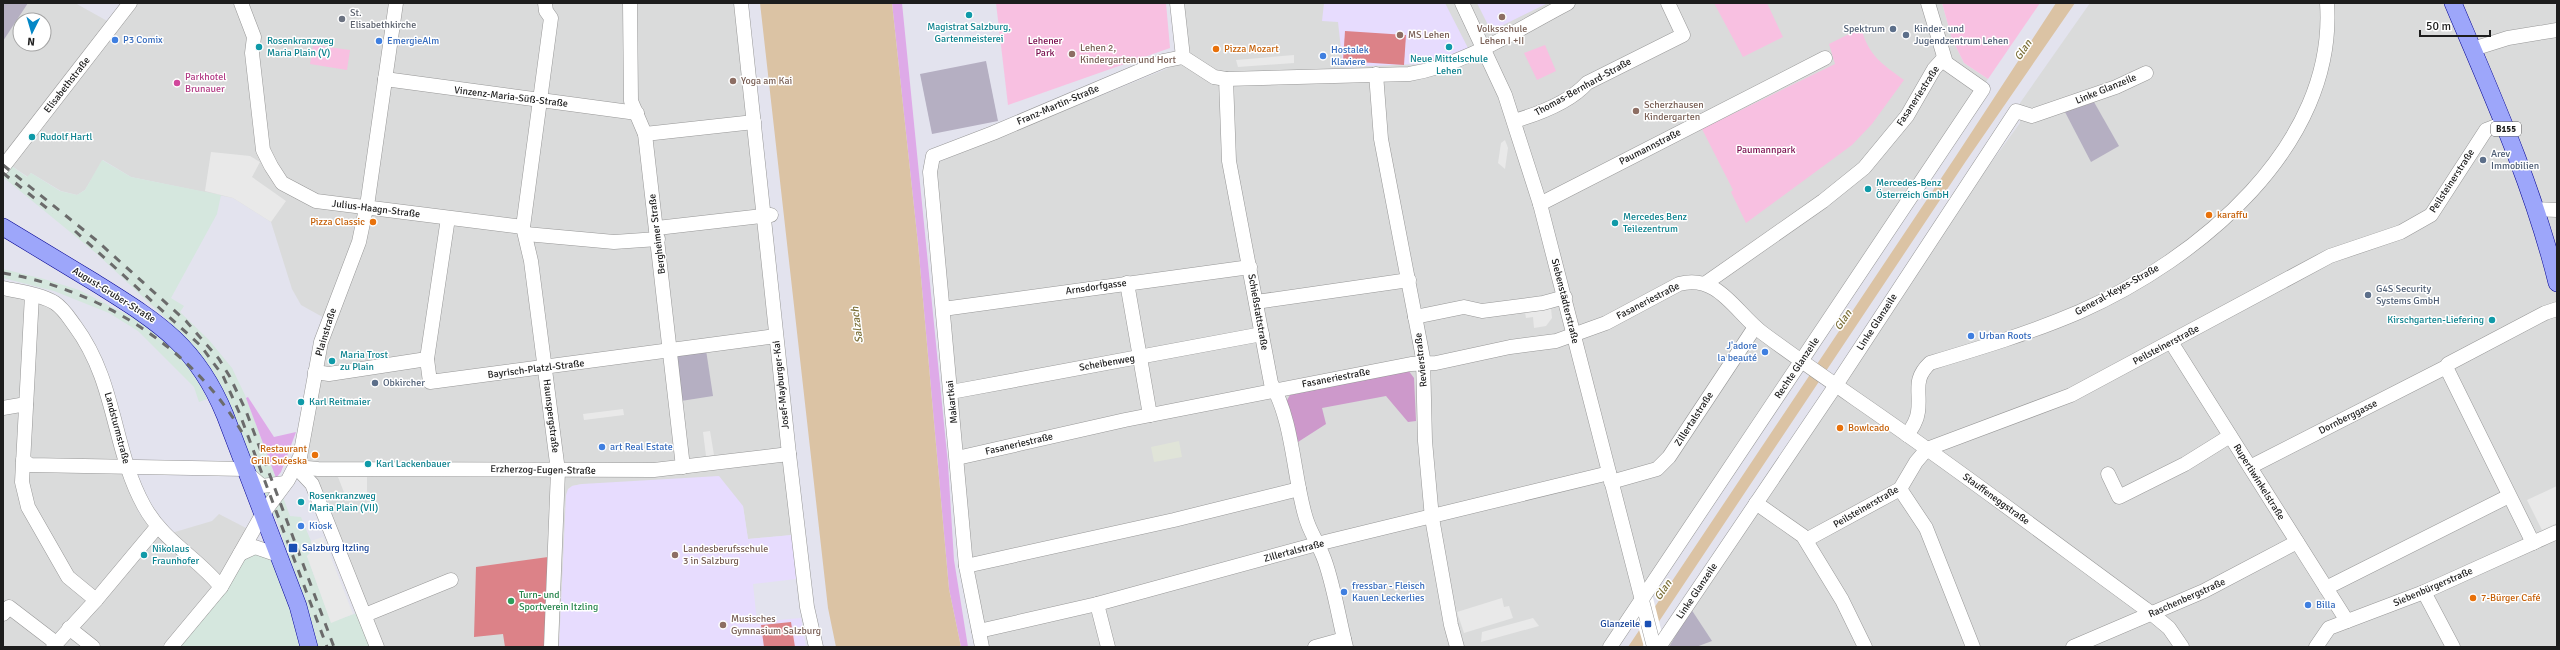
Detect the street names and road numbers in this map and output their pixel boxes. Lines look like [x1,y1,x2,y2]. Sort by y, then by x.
street label: Elisabethstraße [41,55,93,115]
street label: Thomas-Bernhard-Straße [1533,55,1633,119]
street label: Fasaneriestraße [1894,64,1942,128]
street label: Linke Glanzeile [2074,71,2138,107]
street label: Franz-Martin-Straße [1015,82,1101,128]
street label: Vinzenz-Maria-Süß-Straße [453,84,569,110]
road number: B155 [2491,122,2521,136]
street label: Paumannstraße [1617,126,1683,168]
street label: Peilsteinerstraße [2427,147,2477,215]
street label: Bergheimer Straße [646,193,668,275]
street label: Julius-Haagn-Straße [331,198,421,220]
street label: Siebenstädterstraße [1549,257,1581,345]
street label: General-Keyes-Straße [2073,262,2161,318]
street label: August-Gruber-Straße [70,265,158,325]
street label: Schießstattstraße [1245,273,1271,351]
street label: Arnsdorfgasse [1065,277,1127,297]
street label: Fasaneriestraße [1614,280,1682,322]
street label: Linke Glanzeile [1854,291,1900,353]
street label: Plainstraße [313,306,339,358]
street label: Peilsteinerstraße [2131,322,2201,368]
street label: Revierstraße [1412,332,1430,388]
street label: Rechte Glanzeile [1772,335,1822,401]
street label: Josef-Mayburger-Kai [770,340,792,430]
street label: Scheibenweg [1078,352,1136,374]
street label: Bayrisch-Platzl-Straße [487,357,585,381]
street label: Fasaneriestraße [1301,366,1371,390]
street label: Haunspergstraße [541,378,561,454]
street label: Makartkai [944,380,960,424]
street label: Zillertalstraße [1672,390,1716,448]
street label: Landsturmstraße [102,391,132,465]
street label: Dornberggasse [2317,397,2379,437]
street label: Fasaneriestraße [984,430,1054,458]
street label: Rupertiwinkelstraße [2231,442,2287,522]
street label: Erzherzog-Eugen-Straße [490,463,596,477]
street label: Stauffeneggstraße [1960,471,2032,527]
street label: Peilsteinerstraße [1831,483,1901,531]
street label: Zillertalstraße [1262,537,1326,565]
street label: Linke Glanzeile [1674,561,1720,621]
street label: Siebenbürgerstraße [2391,565,2475,609]
street label: Raschenbergstraße [2147,576,2227,620]

